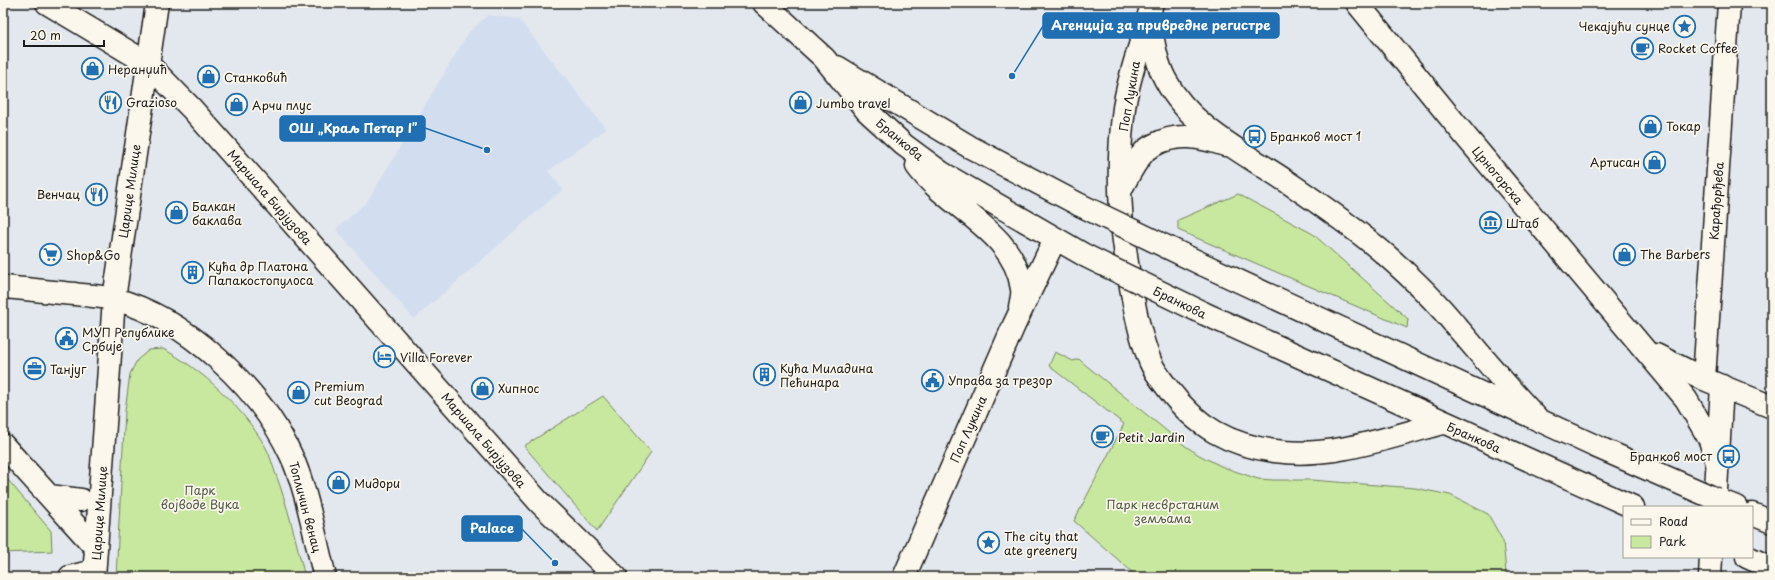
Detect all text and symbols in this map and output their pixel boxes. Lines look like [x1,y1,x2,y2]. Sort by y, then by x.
callout: Агенција за привредне регистре [1043,13,1279,38]
place icon: Чекајући сунце [1672,13,1698,39]
text: Агенција за привредне регистре [1051,15,1271,34]
place label: Чекајући сунце [1579,17,1670,35]
scale bar [24,22,104,48]
text: 20 m [30,26,61,44]
cafe icon: Rocket Coffee [1629,35,1655,61]
place label: Rocket Coffee [1658,39,1738,57]
shop icon: Неранџић [80,56,106,82]
street label: Поп Лукина [1114,59,1144,133]
place label: Неранџић [108,60,167,78]
shop icon: Станковић [196,64,222,90]
place label: Станковић [224,68,287,86]
restaurant icon: Grazioso [97,89,123,115]
shop icon: Jumbo travel [787,90,813,116]
shop icon: Арчи плус [224,92,250,118]
place label: Grazioso [126,93,177,111]
place label: Jumbo travel [816,94,891,112]
place label: Арчи плус [252,96,312,114]
shop icon: Токар [1637,113,1663,139]
street label: Бранкова [872,114,928,165]
callout: ОШ „Краљ Петар I” [280,116,425,141]
place label: Токар [1666,117,1701,135]
text: ОШ „Краљ Петар I” [289,118,417,137]
bus stop icon: Бранков мост 1 [1242,123,1268,149]
place label: Бранков мост 1 [1270,127,1361,145]
street label: Црногорска [1468,142,1528,208]
street label: Царице Милице [114,143,144,239]
street label: Маршала Бирјузова [223,145,317,249]
shop icon: Артисан [1642,149,1668,175]
place label: Артисан [1590,153,1640,171]
street label: Карађорђева [1704,161,1728,241]
restaurant icon: Венчац [83,181,109,207]
place label: Венчац [36,185,80,203]
place label: Балкан баклава [192,197,242,229]
shop icon: Балкан баклава [163,200,189,226]
museum icon: Штаб [1477,210,1503,236]
place label: Штаб [1506,214,1539,232]
shop icon: The Barbers [1611,241,1637,267]
supermarket icon: Shop&Go [37,242,63,268]
place label: The Barbers [1640,245,1711,263]
place label: Shop&Go [66,246,121,264]
place label: Кућа др Платона Папакостопулоса [208,257,314,289]
building icon: Кућа др Платона Папакостопулоса [180,260,206,286]
street label: Бранкова [1150,281,1210,323]
place label: МУП Републике Србије [82,323,174,355]
public building icon: МУП Републике Србије [54,326,80,352]
hotel icon: Villa Forever [372,344,398,370]
place label: Villa Forever [400,348,473,366]
office icon: Танјуг [22,356,48,382]
place label: Кућа Миладина Пећинара [780,359,874,391]
place label: Танјуг [50,360,87,378]
building icon: Кућа Миладина Пећинара [752,362,778,388]
public building icon: Управа за трезор [920,367,946,393]
place label: Управа за трезор [948,371,1052,389]
shop icon: Хипнос [469,375,495,401]
place label: Premium cut Beograd [314,377,383,409]
place label: Хипнос [498,379,540,397]
shop icon: Premium cut Beograd [286,380,312,406]
street label: Маршала Бирјузова [437,388,531,492]
street label: Поп Лукина [945,392,991,465]
street label: Бранкова [1444,417,1504,457]
cafe icon: Petit Jardin [1090,424,1116,450]
place label: Petit Jardin [1118,428,1185,446]
bus stop icon: Бранков мост [1715,443,1741,469]
place label: Бранков мост [1630,447,1712,465]
street label: Топличин венац [285,459,327,555]
street label: Царице Милице [87,465,111,561]
shop icon: Мидори [326,470,352,496]
place label: Мидори [354,474,400,492]
park label: Парк војводе Вука [161,481,240,513]
park label: Парк несврстаним земљама [1107,495,1220,527]
legend [1623,506,1753,558]
text: Road [1659,512,1688,530]
callout: Palace [462,516,522,541]
text: Palace [470,518,514,537]
place label: The city that ate greenery [1004,527,1079,559]
place icon: The city that ate greenery [976,530,1002,556]
text: Park [1659,532,1686,550]

